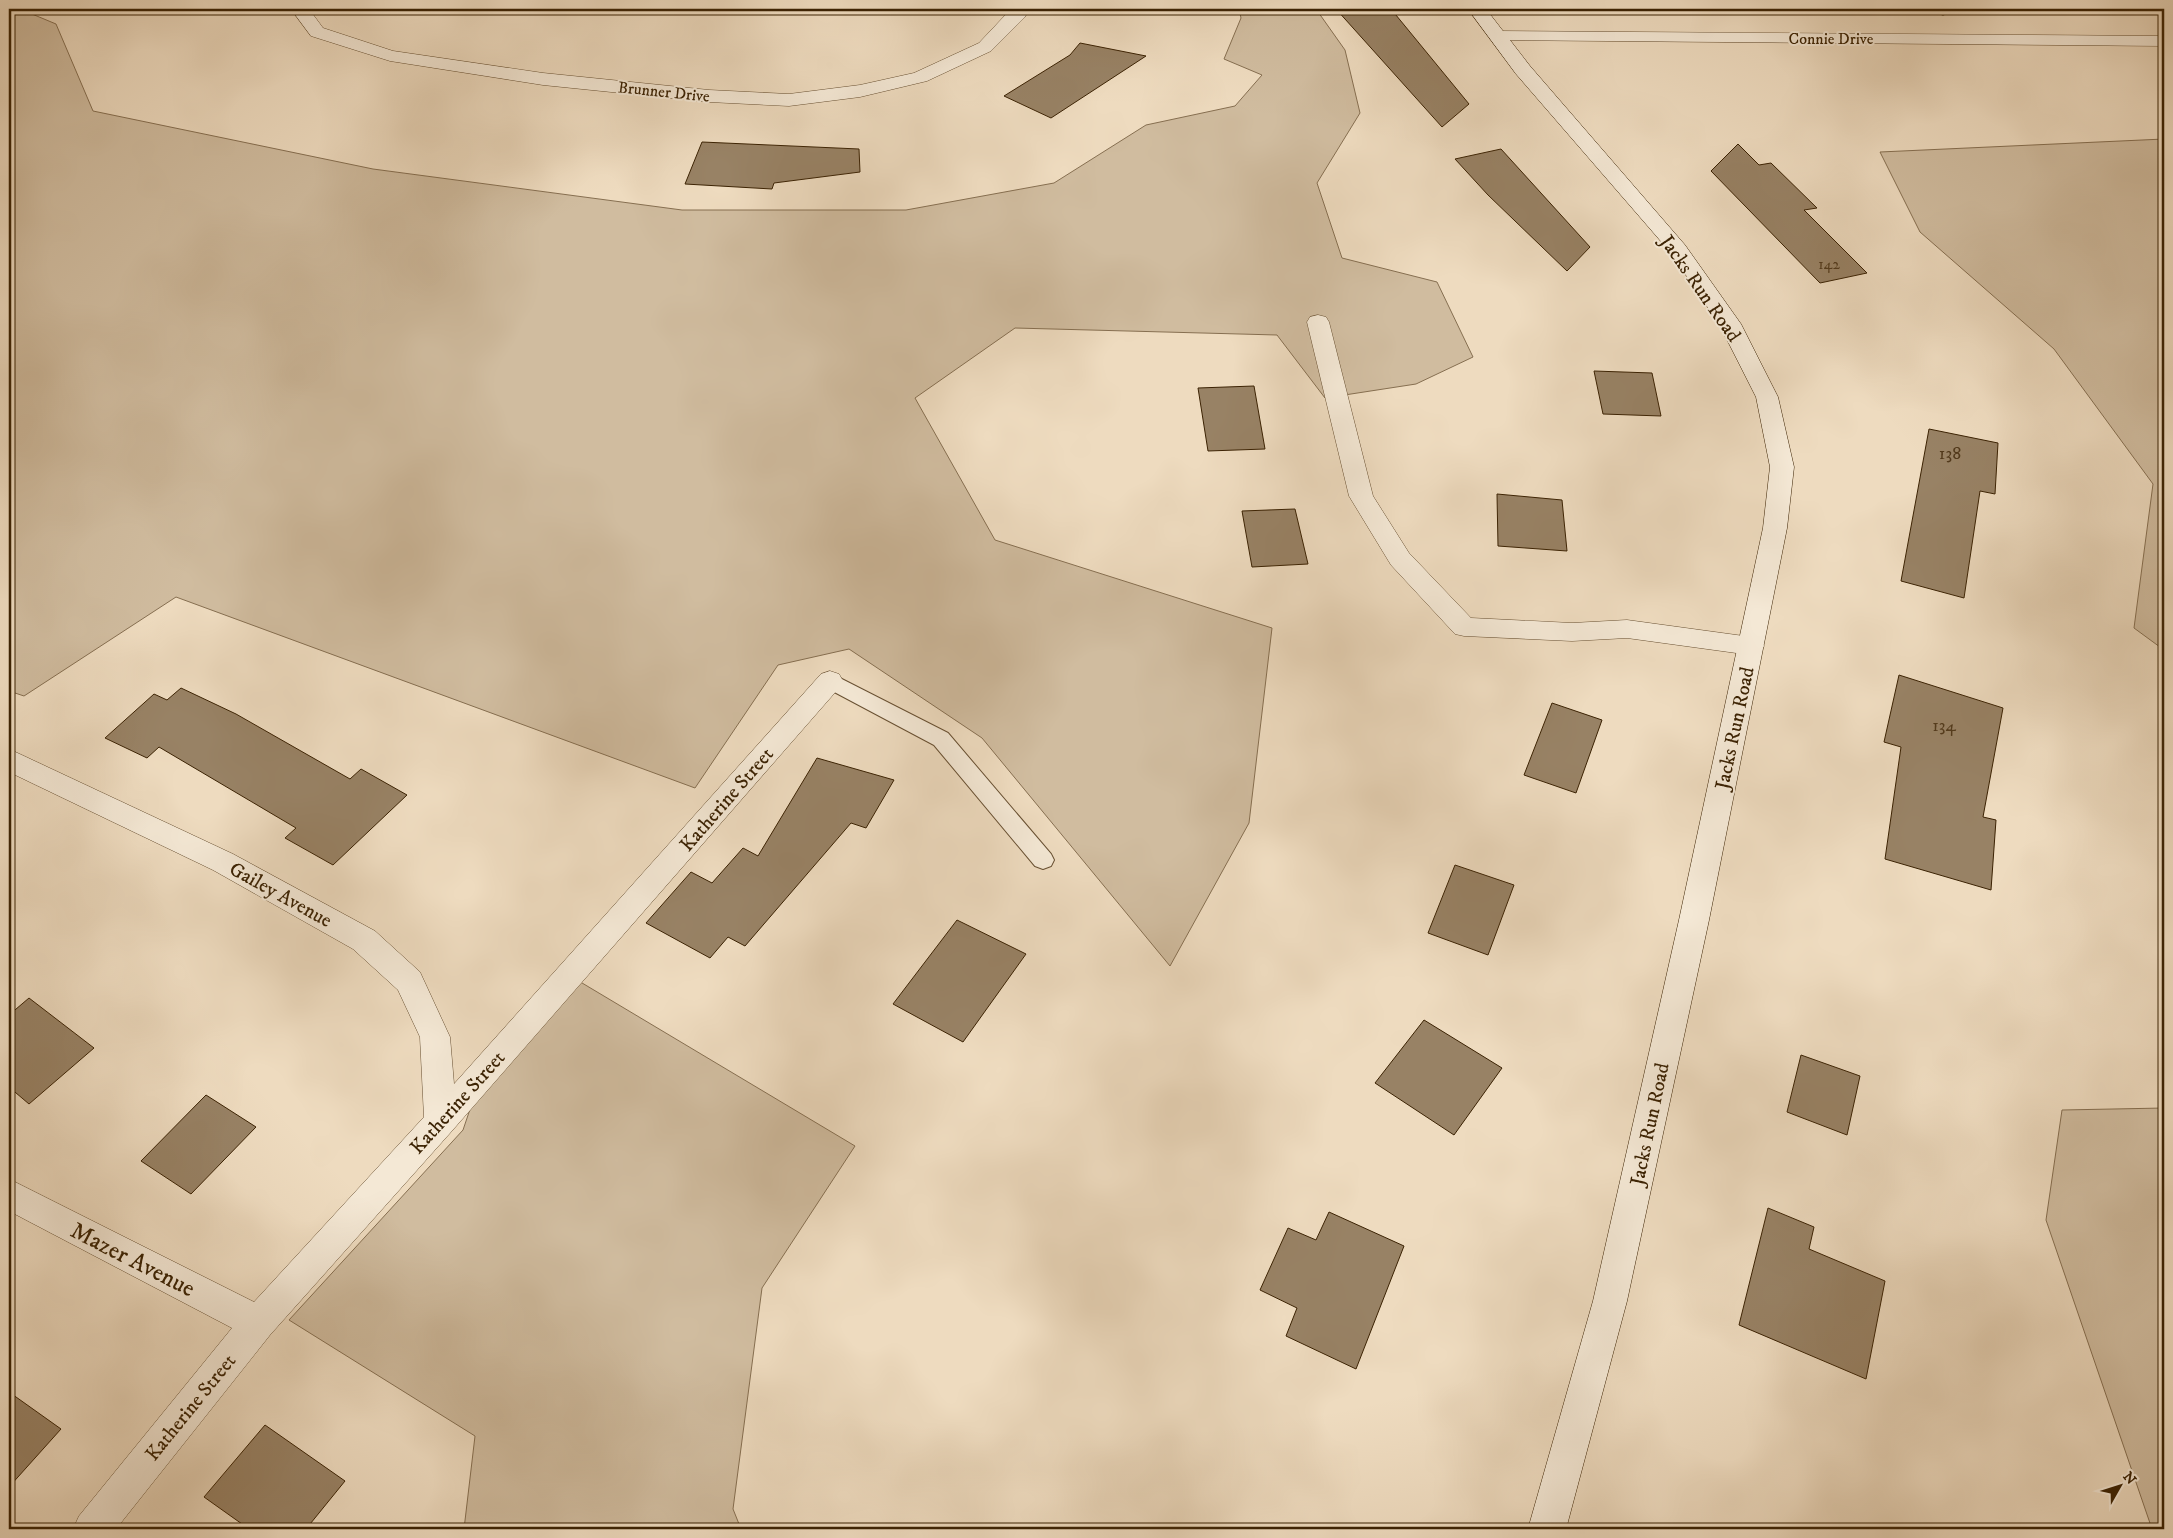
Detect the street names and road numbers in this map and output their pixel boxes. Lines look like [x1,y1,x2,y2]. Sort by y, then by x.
street label: Connie Drive [1789,29,1874,49]
street label: Brunner Drive [617,77,711,107]
street label: Jacks Run Road [1653,229,1746,347]
street label: Jacks Run Road [1710,665,1761,794]
street label: Katherine Street [675,743,779,857]
street label: Gailey Avenue [225,857,336,934]
street label: Katherine Street [405,1046,511,1160]
street label: Jacks Run Road [1625,1061,1676,1190]
street label: Mazer Avenue [65,1216,200,1304]
street label: Katherine Street [140,1349,242,1467]

